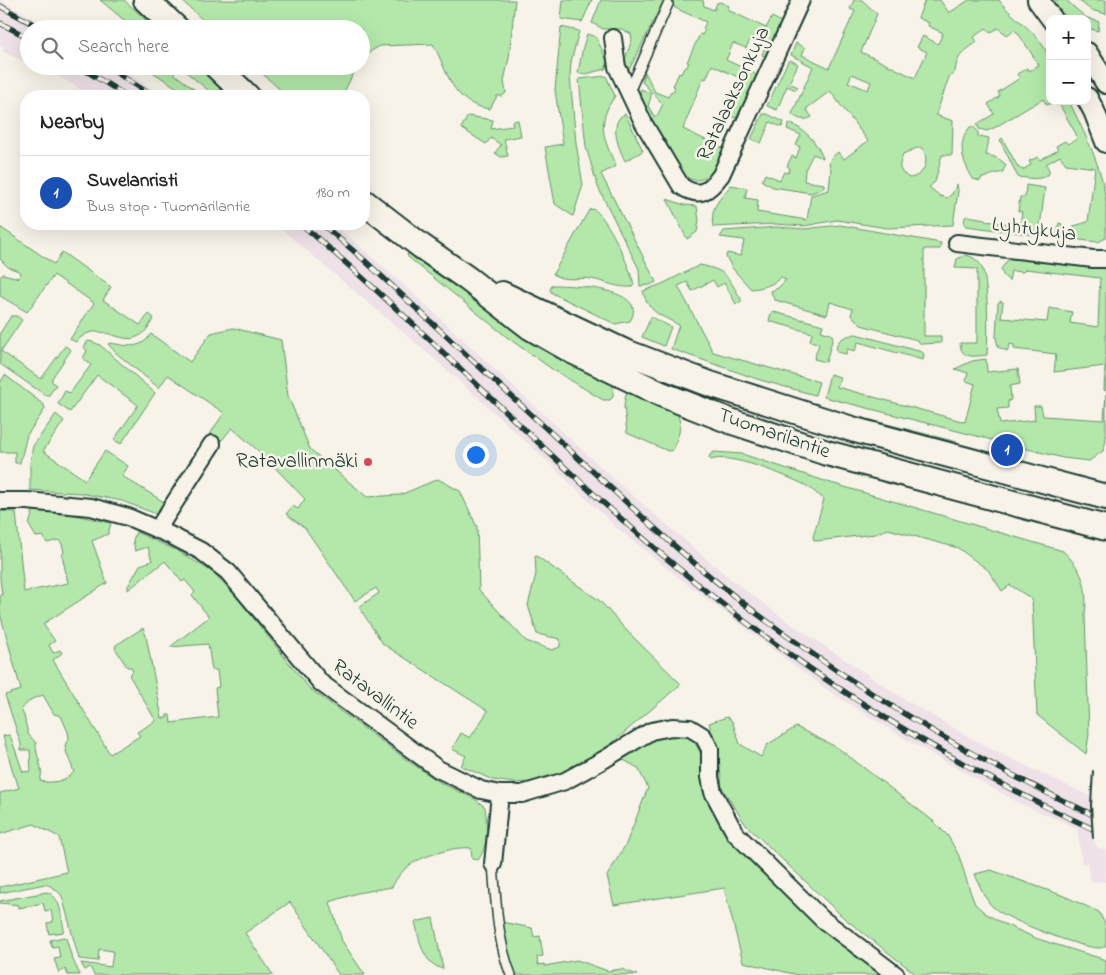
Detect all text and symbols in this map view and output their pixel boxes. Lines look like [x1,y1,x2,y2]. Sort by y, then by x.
map controls [1046,15,1091,105]
button: + [1046,15,1091,60]
search box [20,20,370,75]
street label: Ratalaaksonkuja [690,22,778,166]
icon: search [38,34,66,62]
text: Search here [78,34,169,61]
button: − [1046,60,1091,105]
text: Nearby [40,108,104,138]
text: Suvelanristi [87,168,178,195]
text: 1 [53,181,59,205]
text: 180 m [316,181,350,205]
text: Bus stop · Tuomarilantie [87,195,250,219]
street label: Lyhtykuja [990,210,1078,252]
street label: Tuomarilantie [714,401,835,467]
pin: 1 [991,431,1023,469]
your location [463,442,489,468]
place label: Ratavallinmäki [236,447,358,477]
marker: Ratavallinmäki [362,456,374,468]
street label: Ratavallintie [325,652,425,738]

